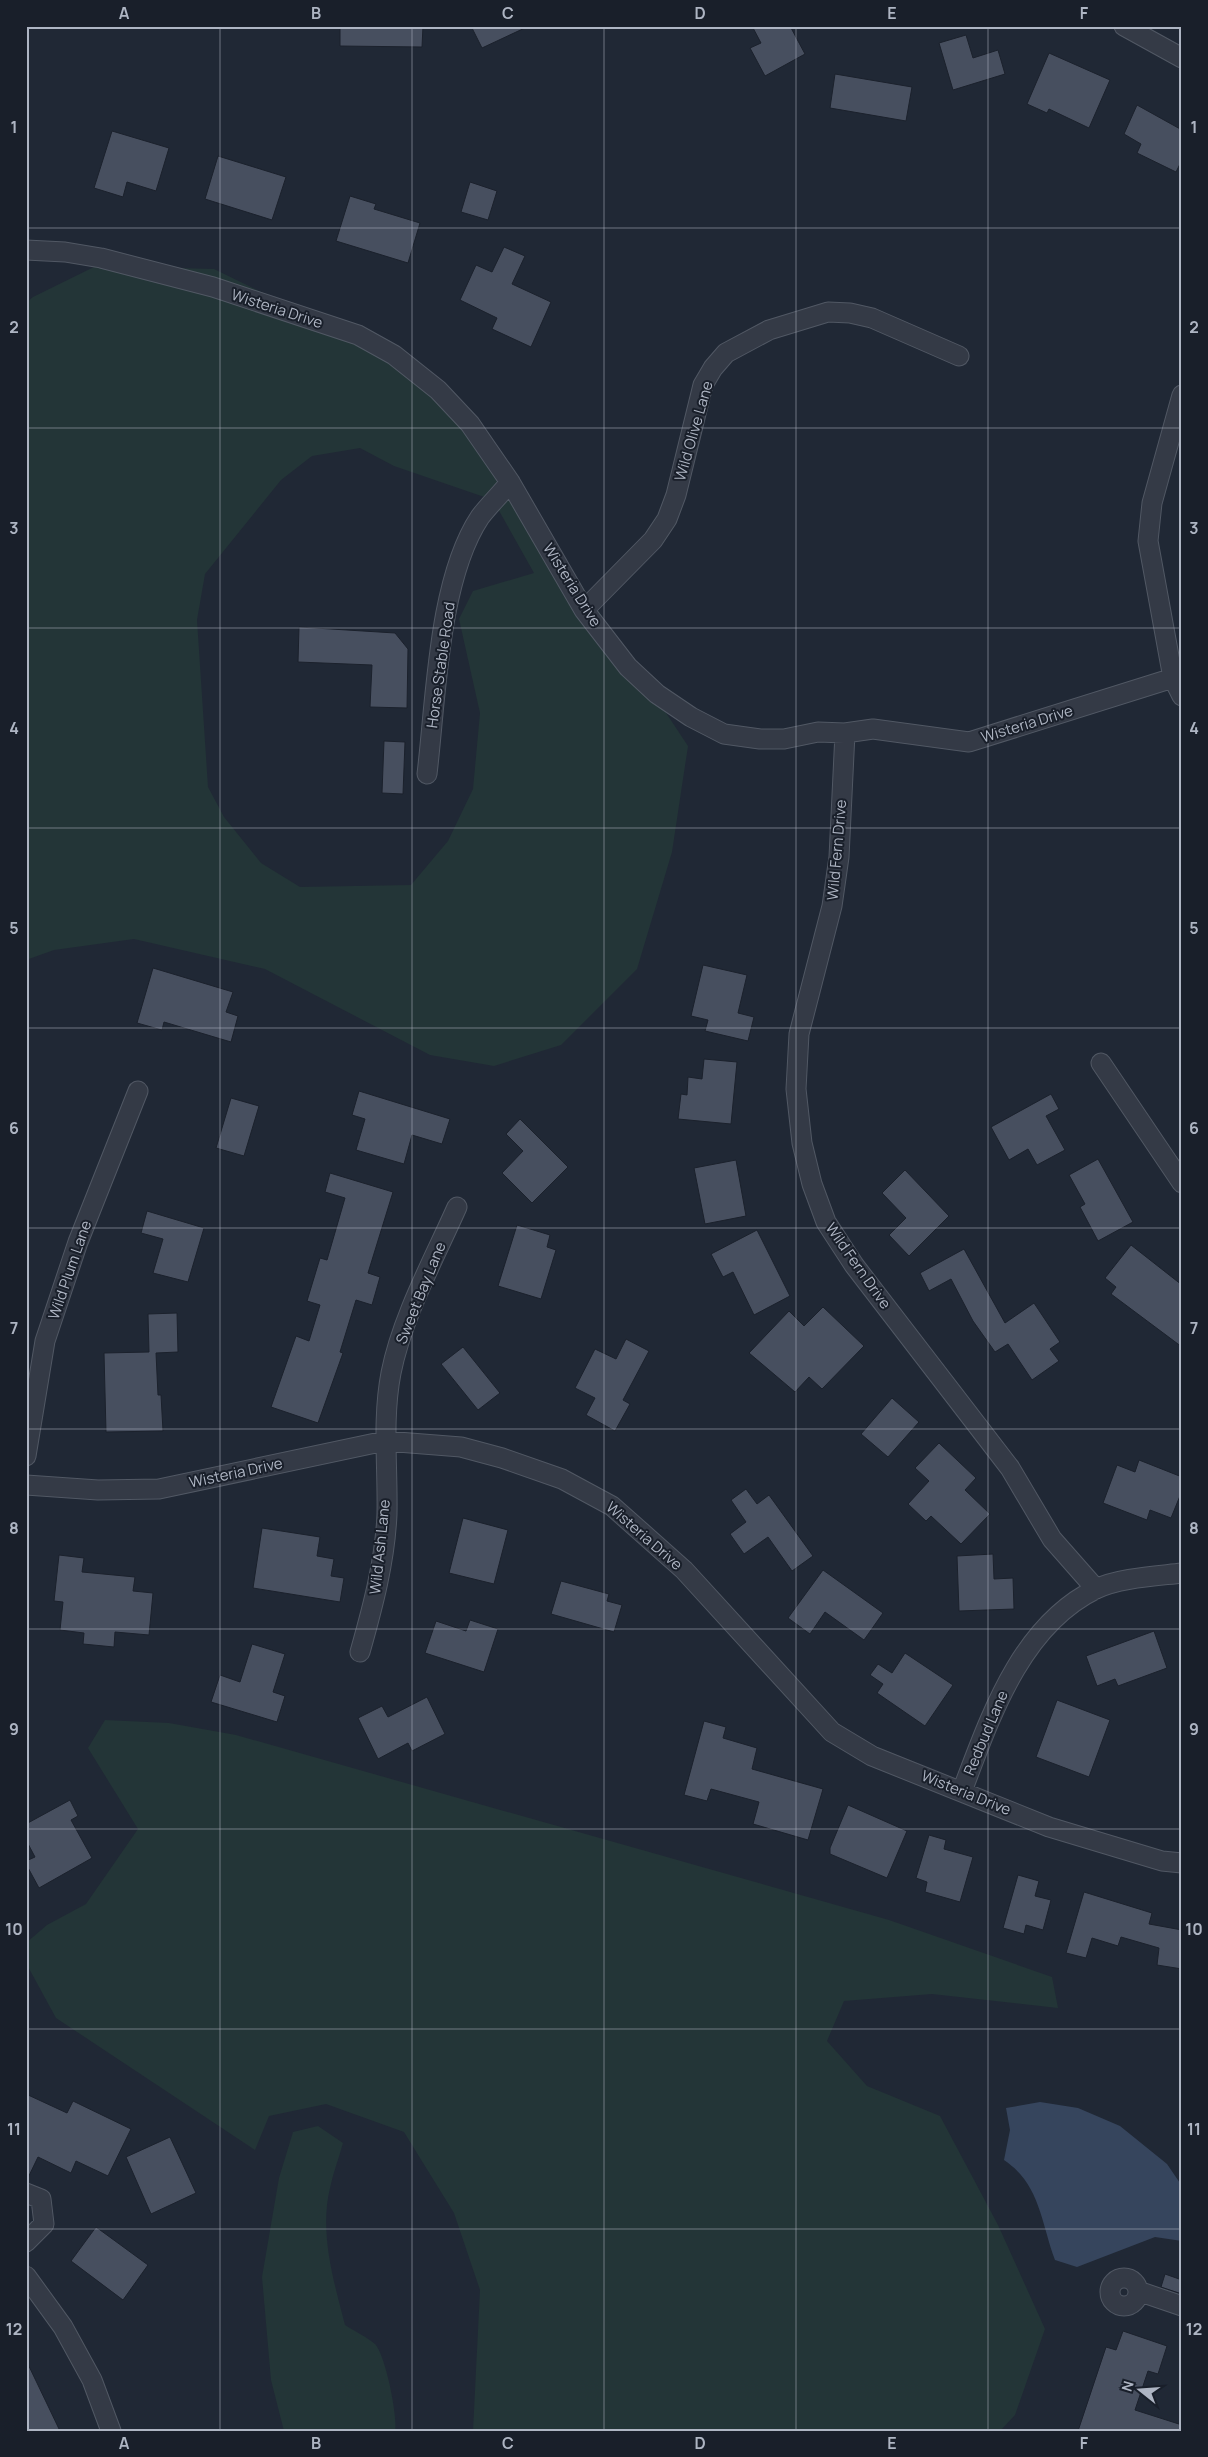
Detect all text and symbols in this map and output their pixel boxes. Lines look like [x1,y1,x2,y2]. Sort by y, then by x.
text: A [119,2,130,24]
text: B [311,2,321,24]
text: C [502,2,514,24]
text: D [694,2,706,24]
text: E [887,2,897,24]
text: F [1080,2,1089,24]
text: 1 [10,116,18,138]
text: 1 [1190,116,1198,138]
street label: Wisteria Drive [229,284,326,333]
text: 2 [9,316,19,338]
text: 2 [1189,316,1199,338]
street label: Wild Olive Lane [669,378,718,483]
text: 3 [9,517,19,539]
text: 3 [1189,517,1199,539]
street label: Wisteria Drive [538,539,607,631]
street label: Horse Stable Road [421,600,460,729]
street label: Wisteria Drive [978,700,1076,747]
text: 4 [9,717,19,739]
text: 4 [1189,717,1199,739]
street label: Wild Fern Drive [822,798,851,901]
text: 5 [9,917,19,939]
text: 5 [1189,917,1199,939]
text: 6 [9,1117,19,1139]
text: 6 [1189,1117,1199,1139]
street label: Wild Plum Lane [43,1217,96,1322]
street label: Wild Fern Drive [821,1218,896,1313]
street label: Sweet Bay Lane [390,1238,451,1347]
text: 7 [10,1317,18,1339]
text: 7 [1190,1317,1198,1339]
street label: Wisteria Drive [187,1452,285,1493]
street label: Wisteria Drive [602,1497,687,1575]
street label: Wild Ash Lane [364,1498,395,1596]
text: 8 [9,1517,19,1539]
text: 8 [1189,1517,1199,1539]
street label: Redbud Lane [958,1687,1013,1779]
text: 9 [9,1718,19,1740]
text: 9 [1189,1718,1199,1740]
street label: Wisteria Drive [918,1765,1014,1820]
text: 10 [5,1918,23,1940]
text: 10 [1185,1918,1203,1940]
text: 11 [7,2118,21,2140]
text: 11 [1187,2118,1201,2140]
text: 12 [6,2318,22,2340]
text: 12 [1186,2318,1202,2340]
north arrow [1116,2364,1166,2414]
text: N [1117,2378,1138,2394]
text: A [119,2432,130,2454]
text: B [311,2432,321,2454]
text: C [502,2432,514,2454]
text: D [694,2432,706,2454]
text: E [887,2432,897,2454]
text: F [1080,2432,1089,2454]

